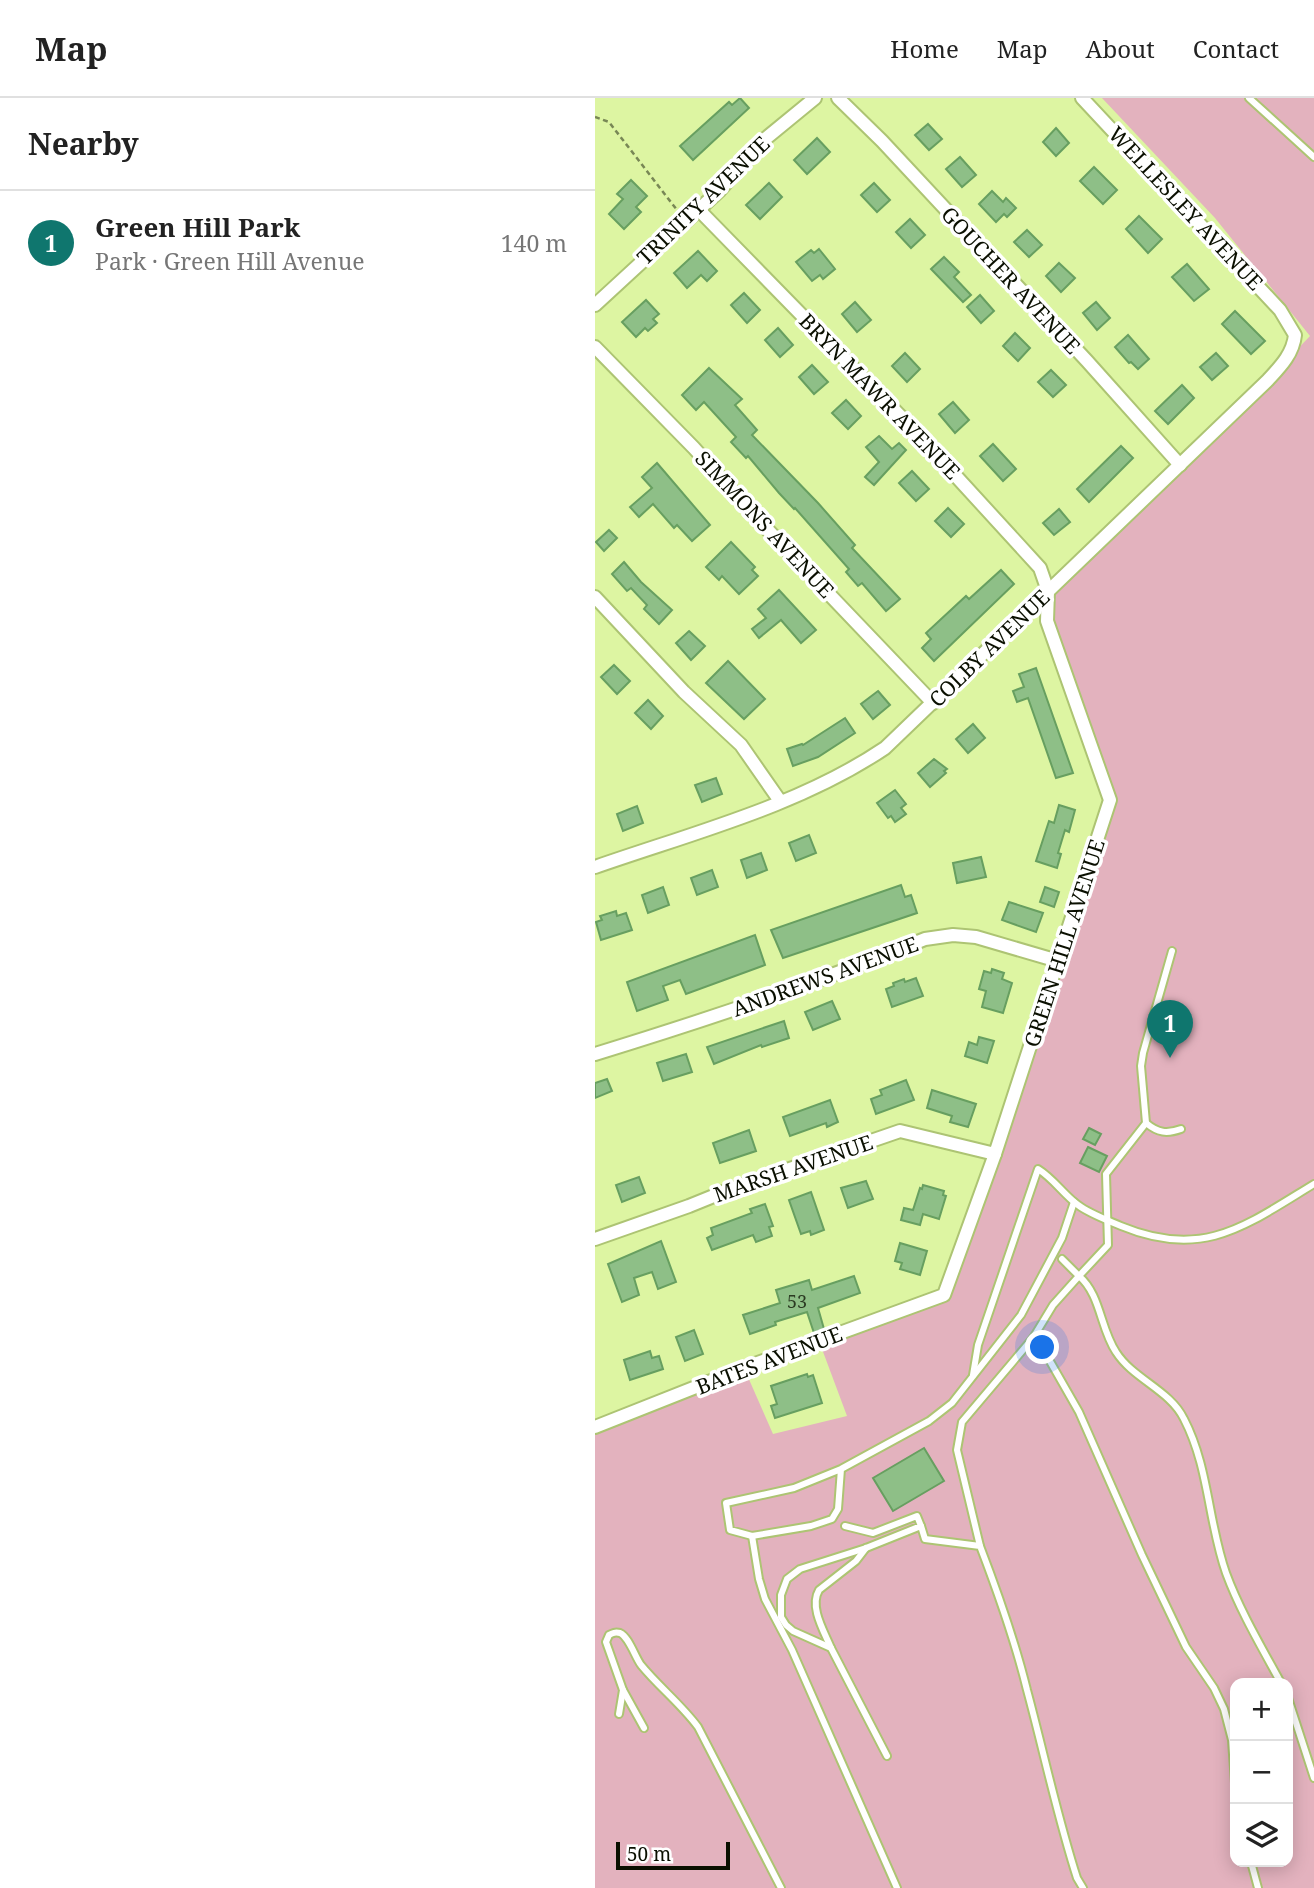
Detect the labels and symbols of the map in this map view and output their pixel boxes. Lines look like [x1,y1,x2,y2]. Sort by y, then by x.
street label: WELLESLEY AVENUE [1103,120,1269,296]
street label: TRINITY AVENUE [631,129,775,271]
street label: GOUCHER AVENUE [935,200,1087,360]
street label: BRYN MAWR AVENUE [793,307,967,485]
street label: SIMMONS AVENUE [689,444,841,604]
street label: COLBY AVENUE [923,583,1055,713]
street label: GREEN HILL AVENUE [1017,836,1111,1050]
street label: ANDREWS AVENUE [728,929,922,1023]
pin: 1 [1147,1000,1193,1058]
street label: MARSH AVENUE [710,1128,876,1208]
house number: 53 [787,1289,807,1313]
street label: BATES AVENUE [692,1319,846,1401]
your location [1025,1330,1059,1364]
scale bar [616,1839,730,1871]

